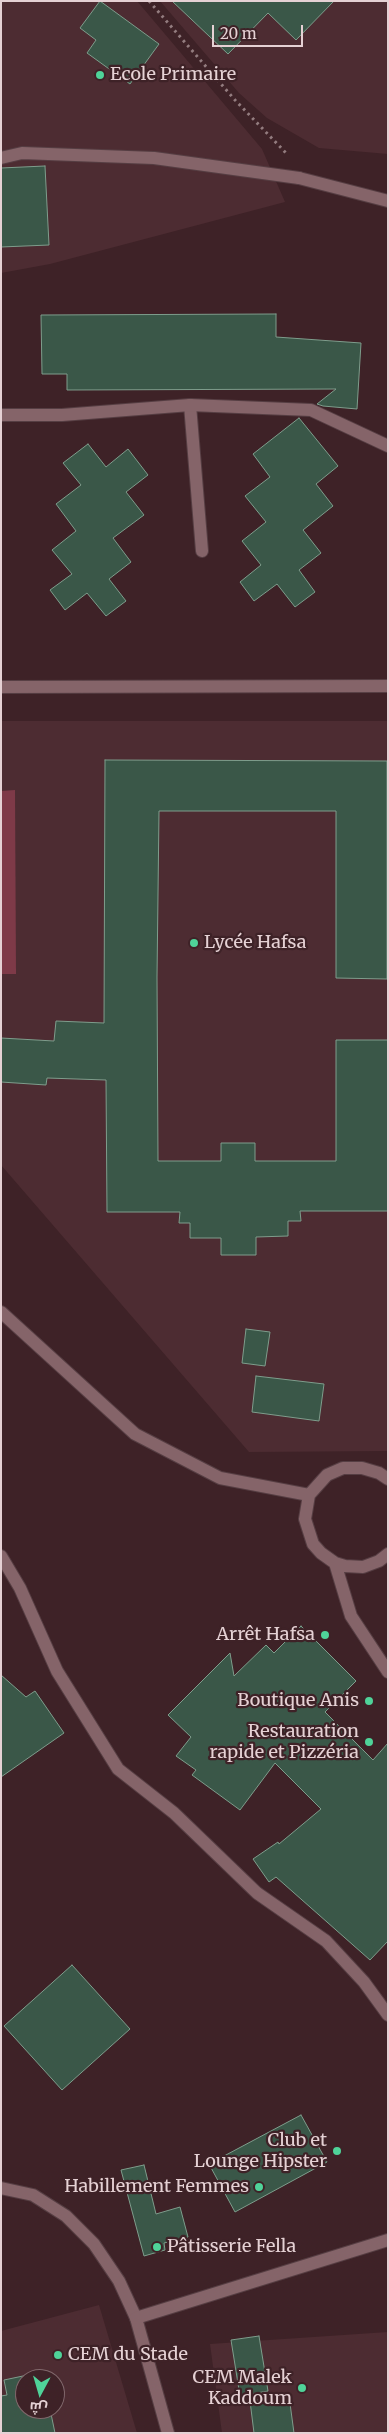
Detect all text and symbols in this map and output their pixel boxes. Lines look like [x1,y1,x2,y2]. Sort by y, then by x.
scale bar [214,15,305,47]
text: 20 m [220,24,257,43]
place label: Ecole Primaire [110,64,236,86]
marker: Ecole Primaire [94,69,106,81]
place label: Lycée Hafsa [204,932,306,954]
marker: Lycée Hafsa [188,937,200,949]
place label: Arrêt Hafsa [216,1624,315,1646]
marker: Arrêt Hafsa [319,1629,331,1641]
place label: Boutique Anis [237,1690,359,1712]
marker: Boutique Anis [363,1695,375,1707]
place label: Restauration rapide et Pizzéria [210,1721,359,1764]
marker: Restauration rapide et Pizzéria [363,1736,375,1748]
place label: Club et Lounge Hipster [194,2130,327,2172]
marker: Club et Lounge Hipster [331,2145,343,2157]
place label: Habillement Femmes [64,2176,249,2198]
marker: Habillement Femmes [253,2181,265,2193]
place label: Pâtisserie Fella [167,2236,296,2258]
marker: Pâtisserie Fella [151,2241,163,2253]
place label: CEM du Stade [68,2344,188,2366]
marker: CEM du Stade [52,2349,64,2361]
place label: CEM Malek Kaddoum [193,2367,292,2410]
north arrow [15,2369,65,2419]
marker: CEM Malek Kaddoum [296,2382,308,2394]
text: ش [29,2398,48,2418]

